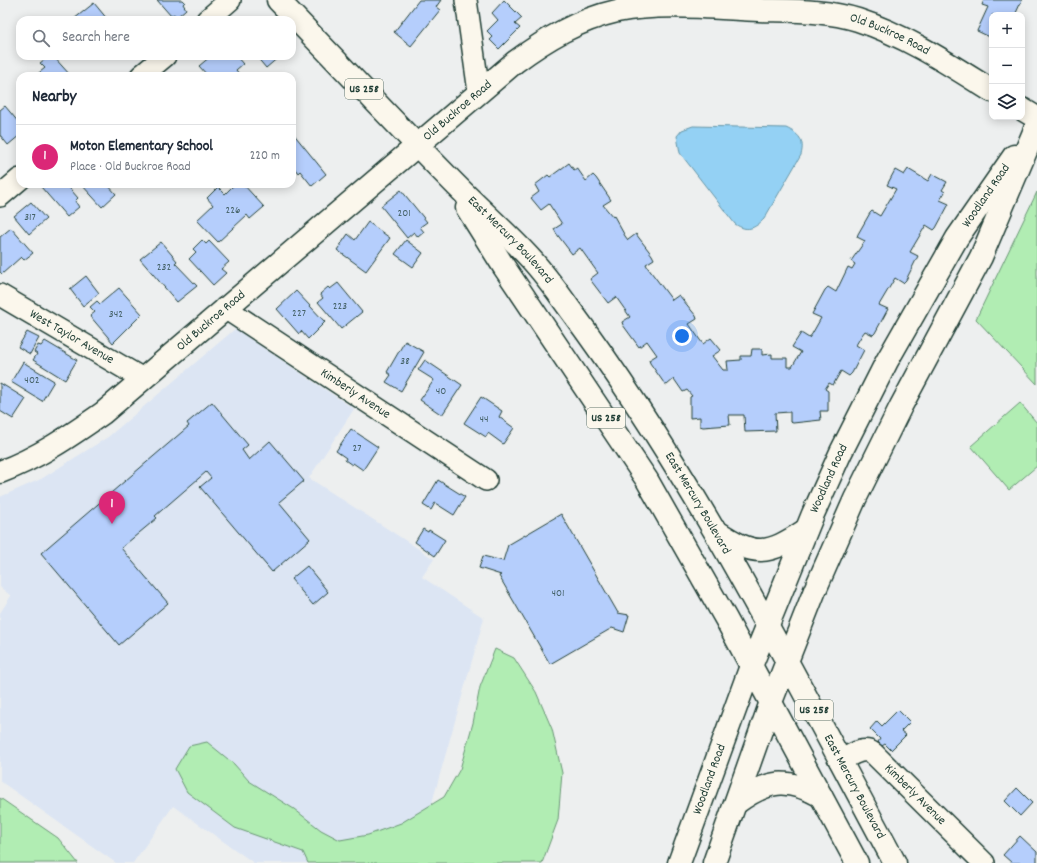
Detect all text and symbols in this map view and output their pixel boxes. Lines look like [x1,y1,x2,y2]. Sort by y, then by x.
street label: Old Buckroe Road [848,9,933,60]
map controls [989,12,1025,120]
button: + [989,12,1025,48]
search box [16,16,296,60]
icon: search [30,27,52,49]
text: Search here [62,27,130,49]
button: − [989,48,1025,84]
street label: Old Buckroe Road [419,76,496,146]
road number: US 258 [345,79,383,99]
button: layers [989,84,1025,120]
text: Nearby [32,86,76,110]
text: Moton Elementary School [70,136,213,158]
text: 1 [44,147,46,166]
text: 220 m [250,147,280,166]
text: Place · Old Buckroe Road [70,158,191,177]
street label: Woodland Road [957,160,1015,232]
street label: East Mercury Boulevard [463,192,558,288]
house number: 226 [225,203,241,219]
house number: 201 [397,206,411,222]
house number: 317 [24,210,36,226]
house number: 232 [157,260,171,276]
street label: Old Buckroe Road [172,286,250,356]
house number: 223 [333,299,347,315]
street label: West Taylor Avenue [26,305,118,370]
house number: 227 [292,306,306,322]
house number: 342 [109,307,123,323]
your location [672,326,692,346]
house number: 38 [400,354,410,370]
street label: Kimberly Avenue [316,364,394,424]
house number: 402 [24,373,40,389]
house number: 40 [436,384,446,400]
road number: US 258 [587,408,625,428]
house number: 44 [479,412,489,428]
house number: 27 [352,441,362,457]
street label: Woodland Road [805,441,853,516]
street label: East Mercury Boulevard [660,448,735,558]
pin: 1 [99,491,125,524]
house number: 401 [552,586,564,602]
road number: US 258 [795,700,833,720]
street label: East Mercury Boulevard [819,731,890,843]
street label: Woodland Road [688,741,731,817]
street label: Kimberly Avenue [880,760,951,830]

